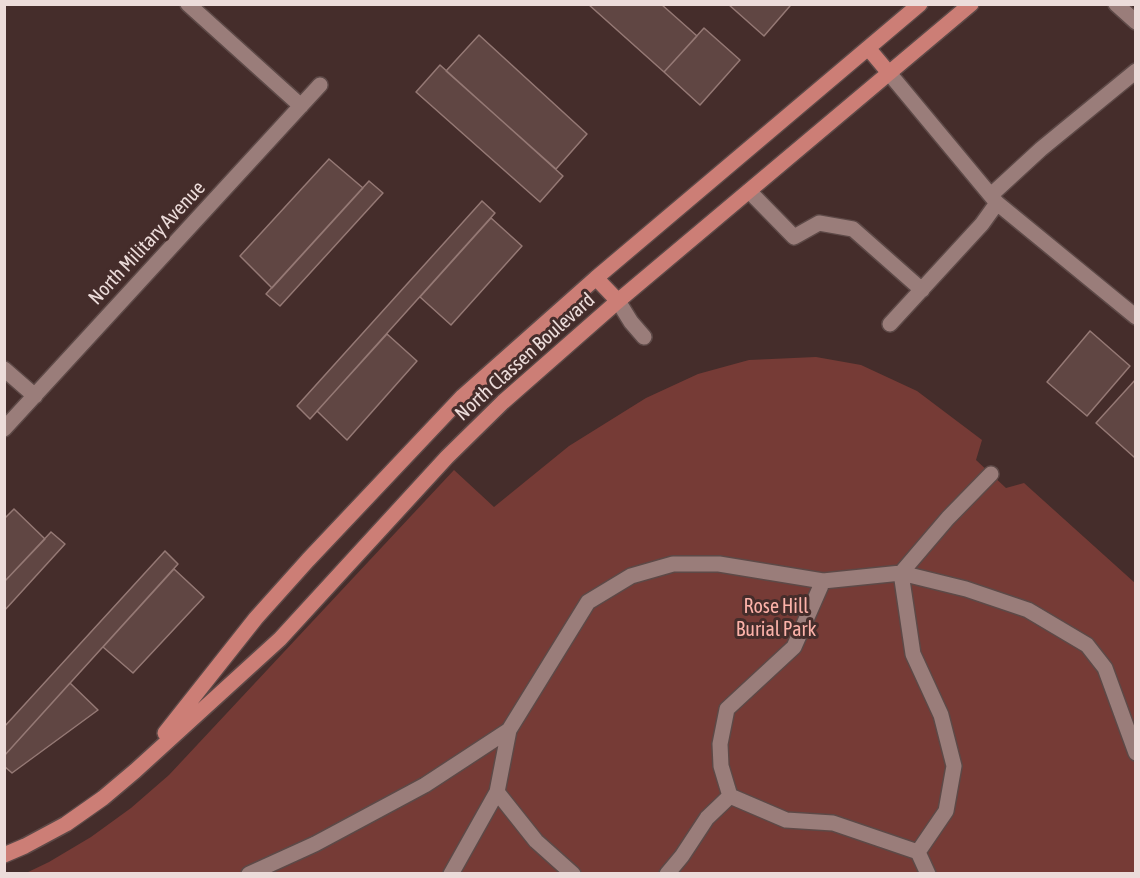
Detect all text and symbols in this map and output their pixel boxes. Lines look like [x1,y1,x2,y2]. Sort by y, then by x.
street label: North Military Avenue [84,176,210,310]
street label: North Classen Boulevard [450,288,600,426]
park label: Rose Hill Burial Park [736,595,816,642]

